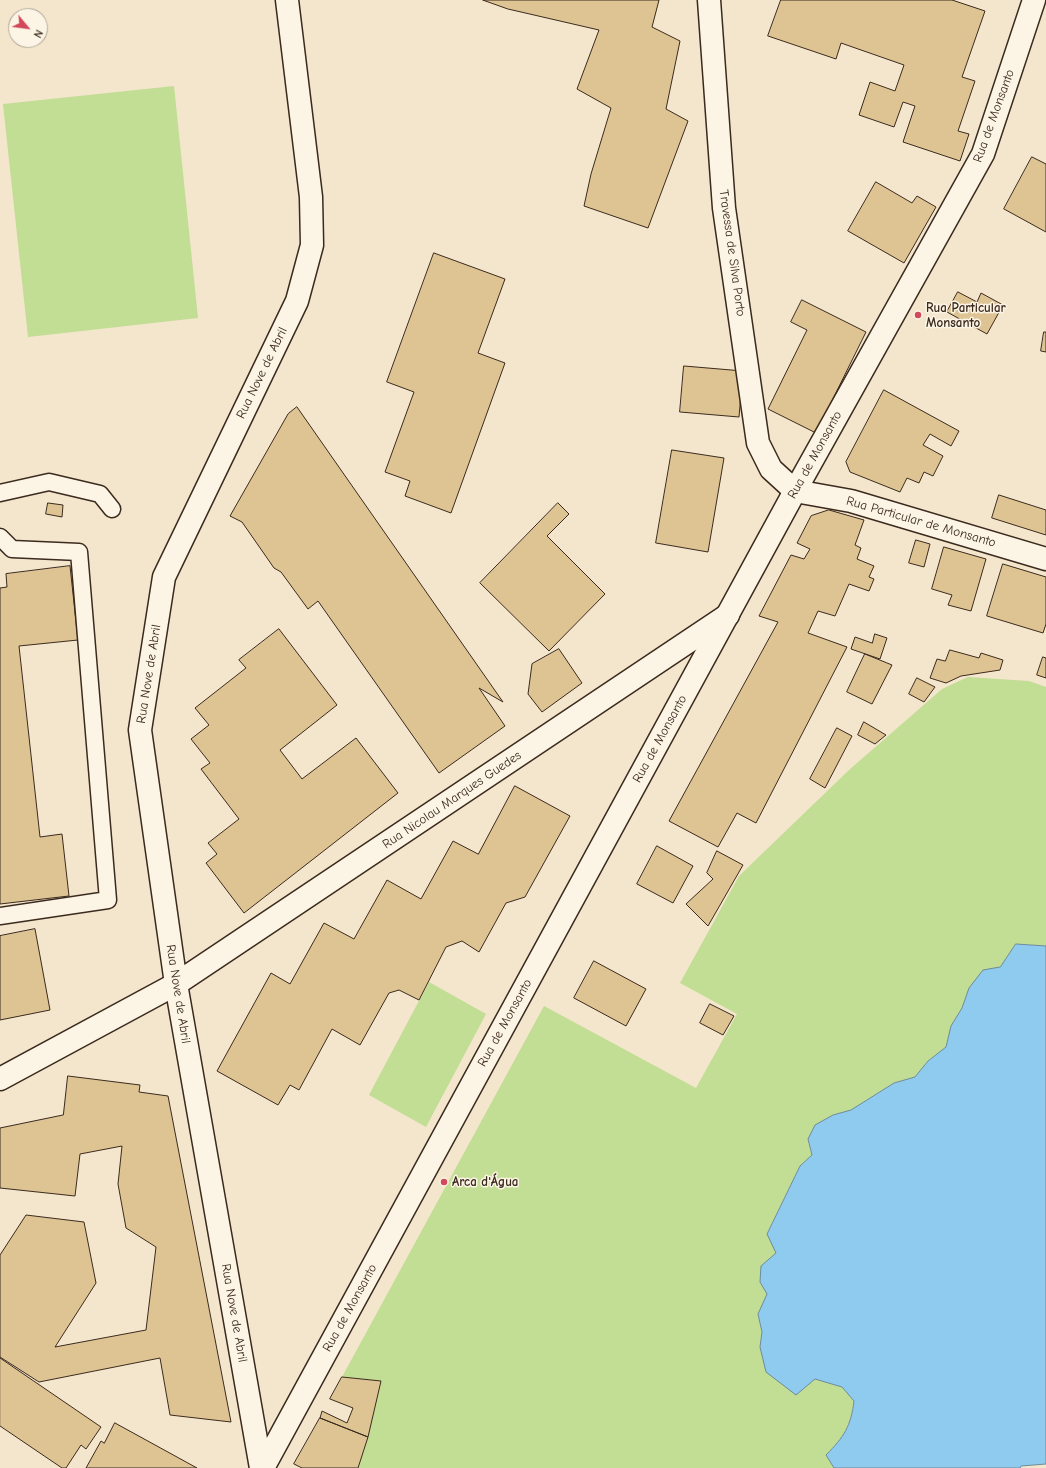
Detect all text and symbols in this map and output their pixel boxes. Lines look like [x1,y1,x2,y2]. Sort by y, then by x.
north arrow [8,8,48,48]
text: N [31,27,45,40]
street label: Rua de Monsanto [970,67,1018,165]
street label: Travessa de Silva Porto [715,189,749,317]
place label: Rua Particular Monsanto [926,300,1006,331]
marker: Rua Particular Monsanto [913,310,923,320]
street label: Rua Nove de Abril [233,325,291,421]
street label: Rua de Monsanto [785,409,845,501]
street label: Rua Particular de Monsanto [844,493,998,551]
street label: Rua Nove de Abril [133,623,165,725]
street label: Rua de Monsanto [630,693,690,785]
street label: Rua Nicolau Marques Guedes [380,748,524,852]
street label: Rua Nove de Abril [162,943,194,1045]
street label: Rua de Monsanto [475,977,535,1069]
place label: Arca d'Água [452,1174,518,1190]
marker: Arca d'Água [439,1177,449,1187]
street label: Rua Nove de Abril [218,1262,250,1364]
street label: Rua de Monsanto [320,1262,380,1354]

